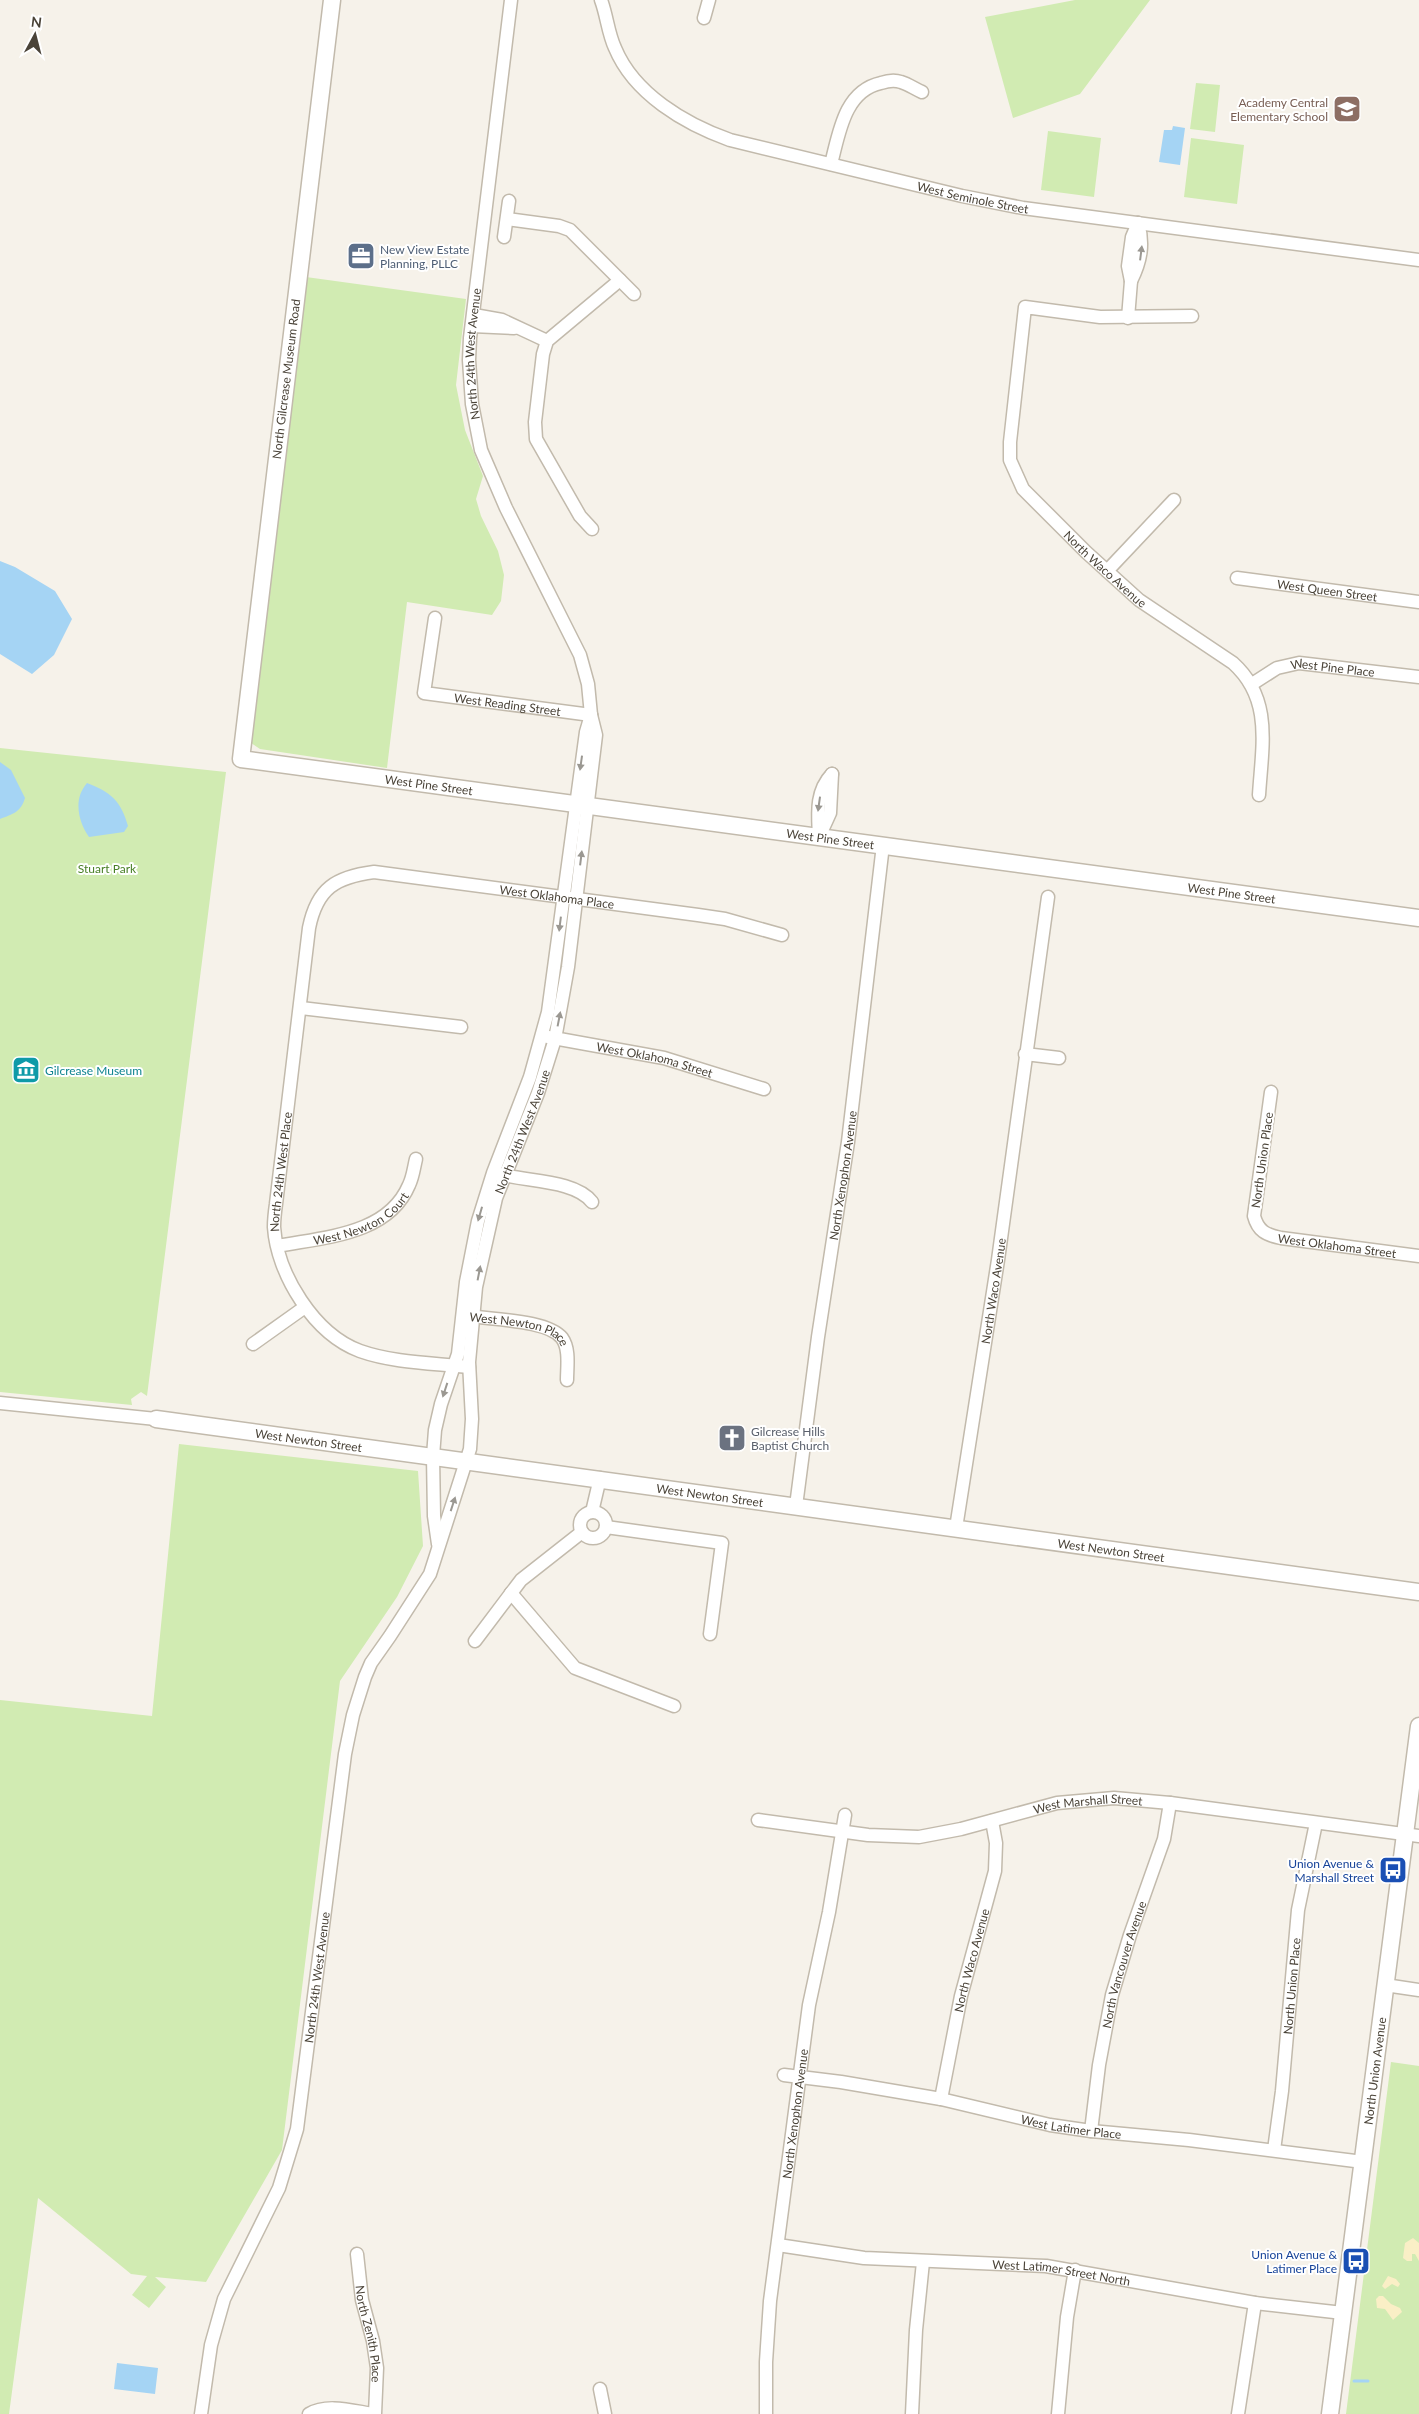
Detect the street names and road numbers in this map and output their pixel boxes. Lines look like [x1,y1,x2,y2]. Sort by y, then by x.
street label: West Seminole Street [916,178,1030,216]
street label: North 24th West Avenue [461,287,483,421]
street label: North Gilcrease Museum Road [269,298,303,460]
street label: North Waco Avenue [1061,527,1149,610]
street label: West Queen Street [1276,576,1379,604]
street label: West Pine Place [1289,655,1376,679]
street label: West Reading Street [453,690,562,719]
street label: West Pine Street [384,771,474,798]
street label: West Pine Street [785,825,876,852]
street label: West Pine Street [1187,879,1277,906]
street label: West Oklahoma Place [499,881,615,911]
street label: West Oklahoma Street [595,1038,715,1080]
street label: North 24th West Avenue [491,1068,552,1196]
street label: North Xenophon Avenue [826,1110,859,1241]
street label: North 24th West Place [266,1111,294,1232]
street label: North Union Place [1248,1111,1276,1209]
street label: West Newton Court [312,1189,412,1247]
street label: West Oklahoma Street [1277,1230,1398,1261]
street label: North Waco Avenue [977,1237,1008,1345]
street label: West Newton Place [469,1309,572,1348]
street label: West Newton Street [254,1425,364,1455]
street label: West Newton Street [655,1480,765,1510]
street label: West Newton Street [1057,1535,1166,1565]
street label: West Marshall Street [1031,1790,1144,1817]
street label: North Vancouver Avenue [1098,1899,1149,2029]
street label: North Waco Avenue [951,1907,992,2013]
street label: North 24th West Avenue [301,1911,332,2044]
street label: North Union Place [1280,1937,1303,2035]
street label: North Union Avenue [1360,2016,1389,2126]
street label: North Xenophon Avenue [779,2048,811,2180]
street label: West Latimer Place [1019,2111,1122,2141]
street label: West Latimer Street North [992,2256,1132,2288]
street label: North Zenith Place [353,2284,385,2383]

